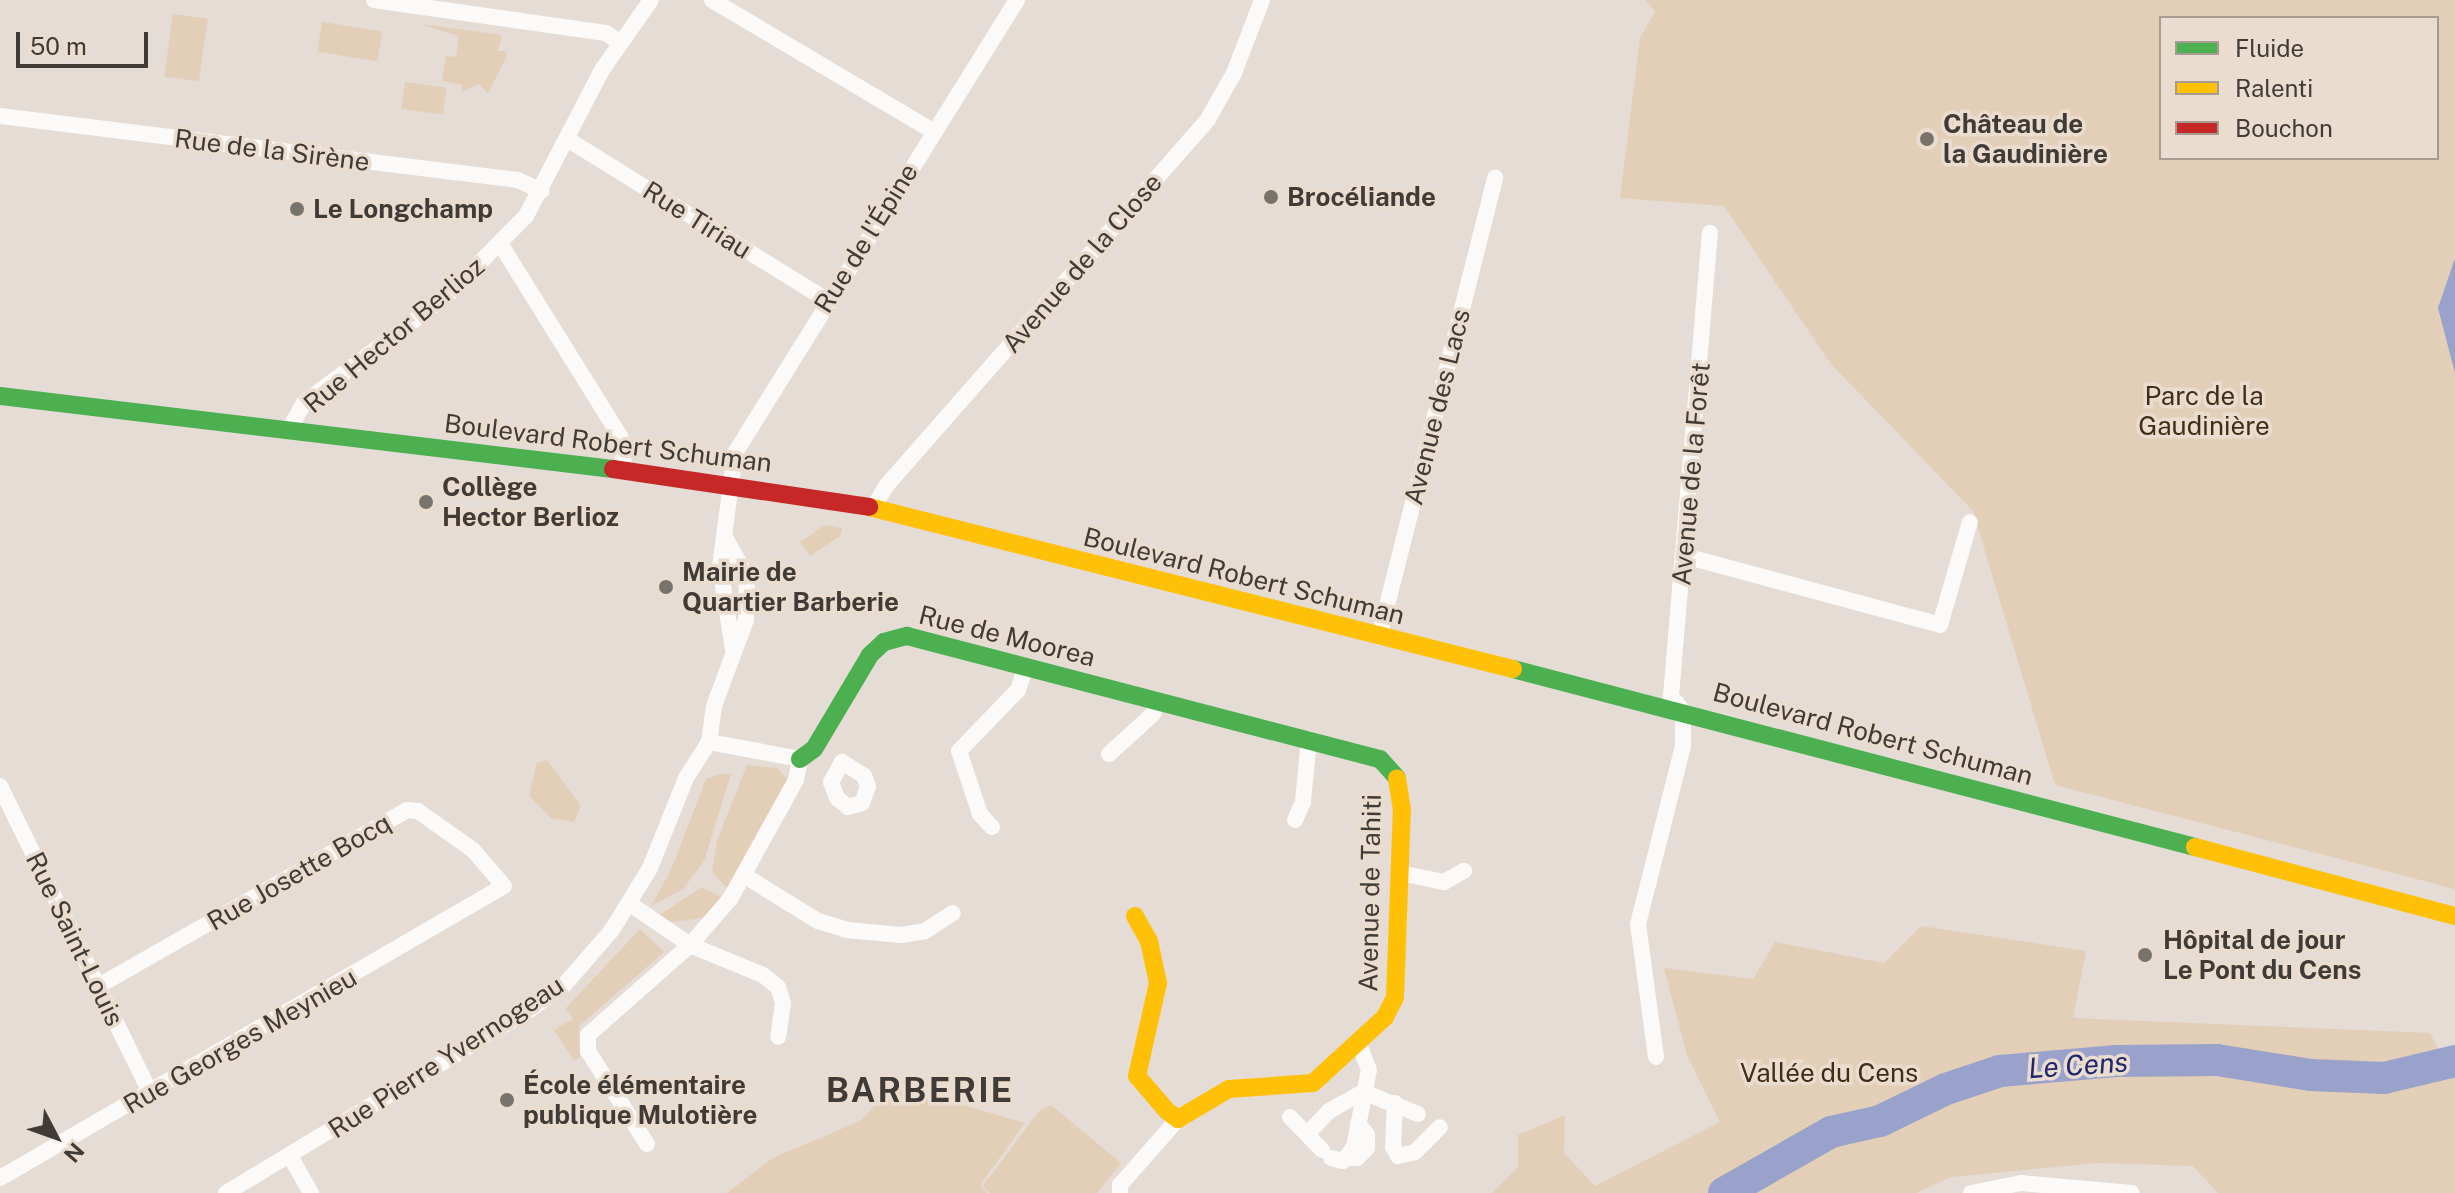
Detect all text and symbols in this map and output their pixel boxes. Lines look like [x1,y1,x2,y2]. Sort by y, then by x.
scale bar [20,16,152,66]
legend [2159,16,2439,160]
text: 50 m [30,32,87,60]
text: Fluide [2235,34,2304,62]
text: Ralenti [2235,74,2313,102]
place label: Château de la Gaudinière [1943,108,2108,170]
text: Bouchon [2235,114,2333,142]
street label: Rue de la Sirène [172,123,372,177]
marker: Château de la Gaudinière [1918,130,1936,148]
street label: Rue de l'Épine [808,157,924,319]
street label: Avenue de la Close [995,167,1169,359]
street label: Rue Tiriau [637,175,757,265]
place label: Brocéliande [1287,181,1436,213]
marker: Brocéliande [1262,188,1280,206]
place label: Le Longchamp [313,193,493,225]
marker: Le Longchamp [288,200,306,218]
street label: Rue Hector Berlioz [297,250,491,420]
street label: Avenue des Lacs [1398,306,1476,508]
street label: Avenue de la Forêt [1666,361,1716,587]
park label: Parc de la Gaudinière [2138,380,2270,442]
street label: Boulevard Robert Schuman [442,407,774,479]
place label: Collège Hector Berlioz [442,471,619,532]
marker: Collège Hector Berlioz [417,493,435,511]
street label: Boulevard Robert Schuman [1080,521,1408,631]
place label: Mairie de Quartier Barberie [682,556,899,618]
marker: Mairie de Quartier Barberie [657,578,675,596]
street label: Rue de Moorea [915,599,1099,673]
street label: Boulevard Robert Schuman [1710,676,2036,792]
street label: Avenue de Tahiti [1353,794,1387,992]
street label: Rue Josette Bocq [202,807,396,937]
street label: Rue Saint-Louis [19,847,131,1031]
place label: Hôpital de jour Le Pont du Cens [2163,924,2362,986]
marker: Hôpital de jour Le Pont du Cens [2134,944,2156,966]
street label: Rue Georges Meynieu [118,961,362,1121]
street label: Rue Pierre Yvernogeau [323,969,569,1145]
water label: Le Cens [2027,1045,2129,1085]
park label: Vallée du Cens [1740,1057,1918,1089]
place label: École élémentaire publique Mulotière [523,1069,758,1130]
district label: BARBERIE [826,1071,1014,1111]
marker: École élémentaire publique Mulotière [498,1091,516,1109]
north arrow [16,1097,96,1177]
text: N [59,1138,90,1168]

